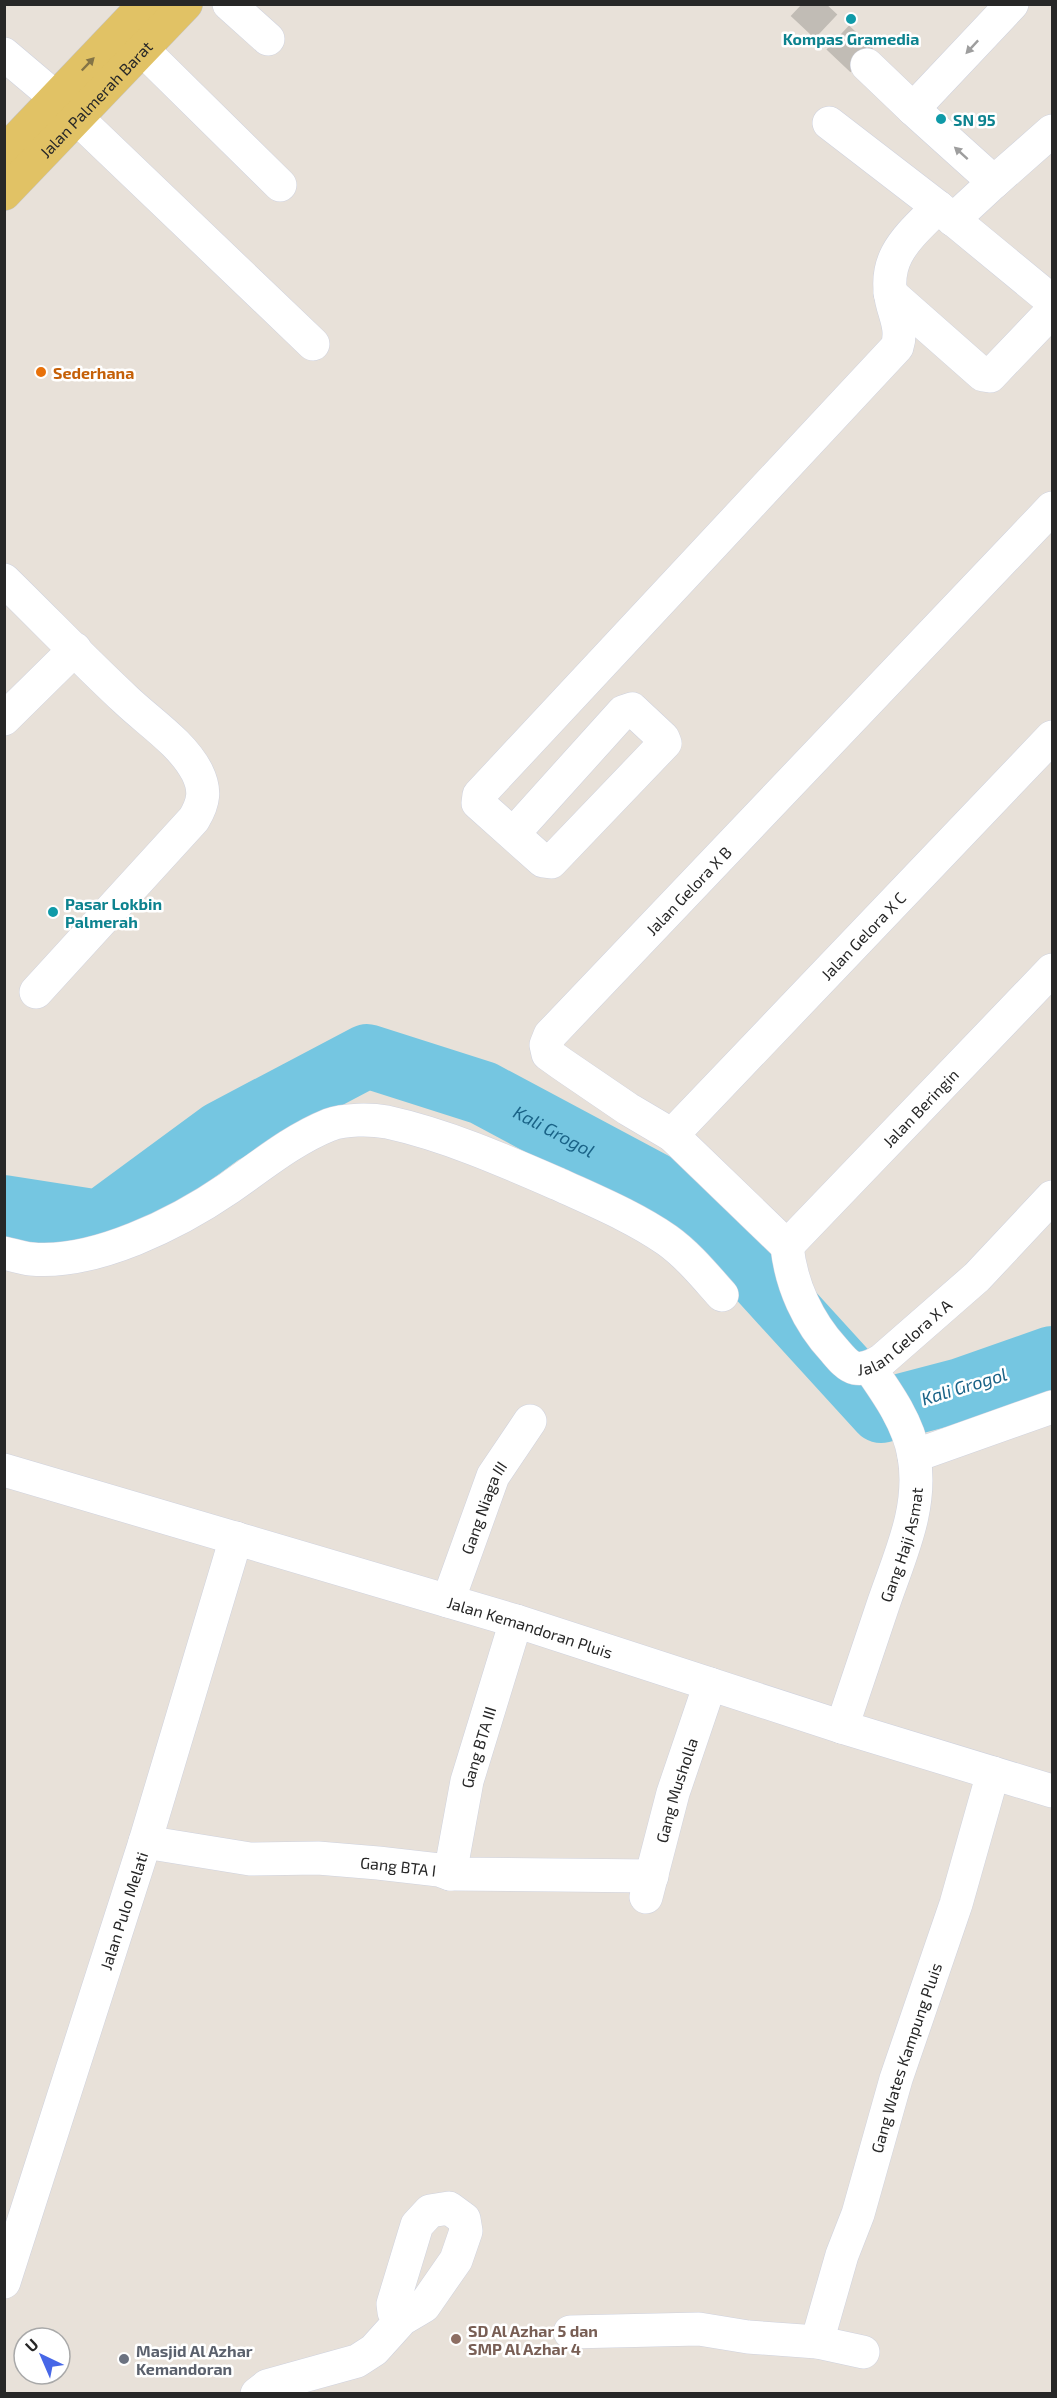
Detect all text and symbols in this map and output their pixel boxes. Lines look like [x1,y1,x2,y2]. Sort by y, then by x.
marker: Kompas Gramedia [844,12,858,26]
place label: Kompas Gramedia [783,29,919,48]
street label: Jalan Palmerah Barat [35,36,156,161]
one-way arrow [966,39,979,54]
one-way arrow [81,57,95,71]
place label: SN 95 [953,110,996,129]
marker: SN 95 [934,112,948,126]
one-way arrow [954,146,969,160]
place label: Sederhana [53,363,134,382]
marker: Sederhana [34,365,48,379]
street label: Jalan Gelora X B [641,842,735,938]
street label: Jalan Gelora X C [816,887,909,983]
place label: Pasar Lokbin Palmerah [65,894,162,931]
marker: Pasar Lokbin Palmerah [46,905,60,919]
street label: Jalan Beringin [878,1064,962,1151]
water label: Kali Grogol [510,1100,599,1162]
street label: Jalan Gelora X A [857,1295,955,1378]
water label: Kali Grogol [918,1363,1010,1409]
street label: Gang Niaga III [456,1457,510,1556]
street label: Gang Haji Asmat [875,1487,925,1604]
street label: Jalan Kemandoran Pluis [445,1592,615,1661]
street label: Gang BTA III [456,1704,499,1789]
street label: Gang Musholla [651,1735,701,1845]
street label: Jalan Pulo Melati [95,1849,151,1972]
street label: Gang BTA I [360,1852,437,1879]
street label: Gang Wates Kampung Pluis [866,1960,945,2155]
place label: SD Al Azhar 5 dan SMP Al Azhar 4 [468,2321,598,2358]
north arrow [12,2326,72,2386]
marker: SD Al Azhar 5 dan SMP Al Azhar 4 [449,2332,463,2346]
text: U [21,2334,42,2355]
place label: Masjid Al Azhar Kemandoran [136,2341,253,2378]
marker: Masjid Al Azhar Kemandoran [117,2352,131,2366]

